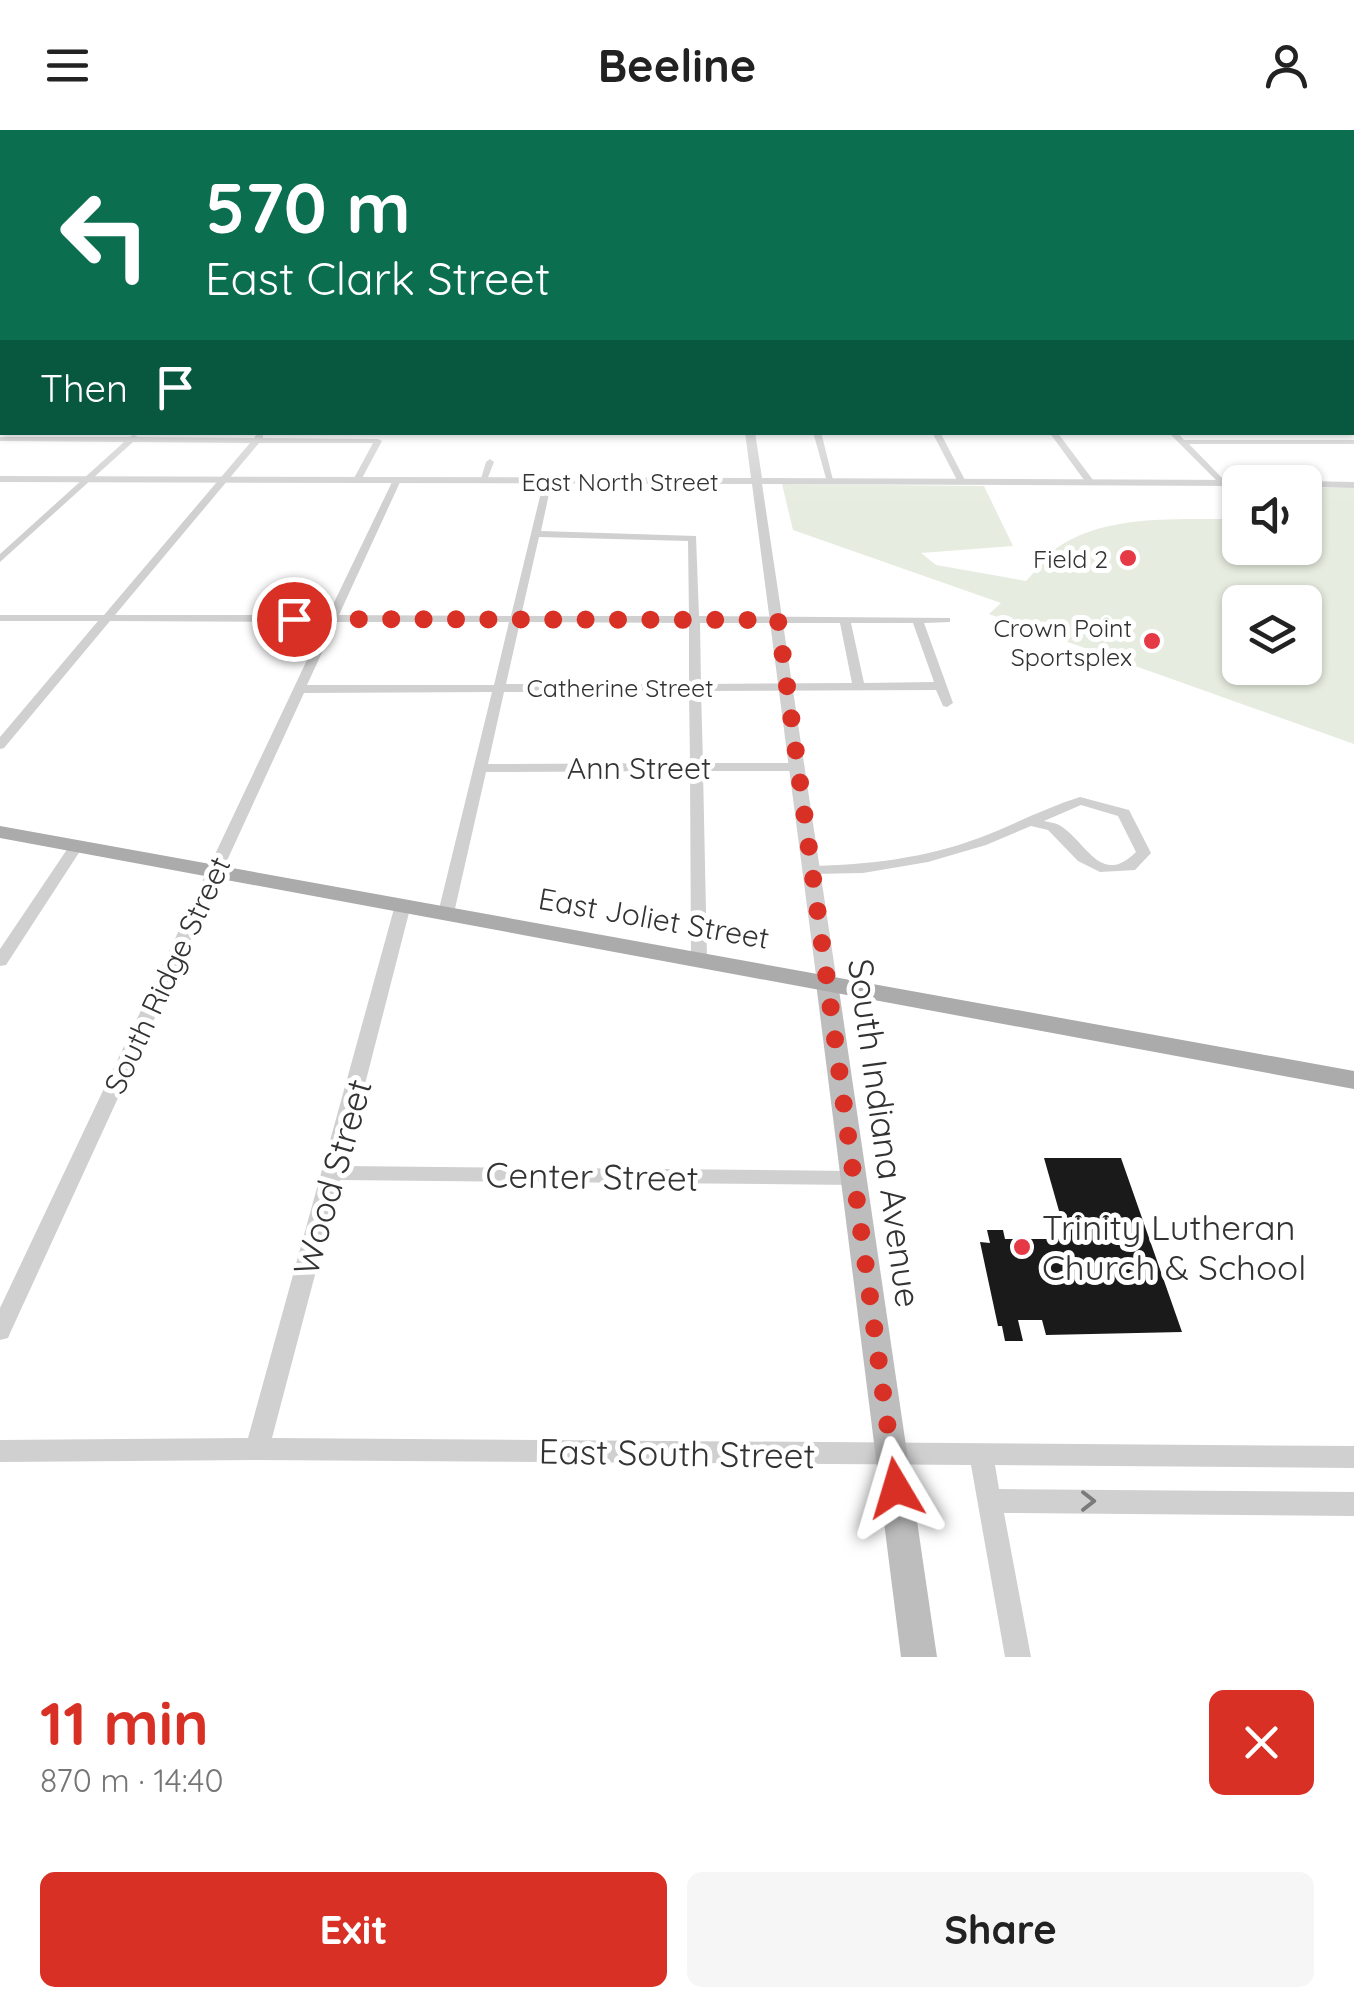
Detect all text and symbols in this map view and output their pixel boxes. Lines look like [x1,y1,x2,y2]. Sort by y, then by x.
text: Beeline [598,37,756,93]
icon: menu [40,38,95,93]
icon: person [1259,38,1314,93]
text: 570 m [205,163,411,251]
icon: left [40,170,170,300]
text: East Clark Street [205,250,550,306]
icon: arrive [148,360,203,415]
text: Then [40,364,128,412]
map controls [1222,465,1322,685]
button: sound [1222,465,1322,565]
street label: East North Street [521,466,719,497]
place label: Field 2 [1033,543,1108,574]
marker: Field 2 [1117,547,1139,569]
pin [252,577,337,662]
button: layers [1222,585,1322,685]
icon: arrive [267,592,322,647]
place label: Crown Point Sportsplex [993,612,1132,672]
marker: Crown Point Sportsplex [1141,630,1163,652]
street label: Catherine Street [527,672,713,703]
street label: Ann Street [567,749,711,787]
street label: South Ridge Street [95,850,239,1100]
street label: East Joliet Street [536,879,772,957]
street label: South Indiana Avenue [839,956,931,1310]
street label: Wood Street [283,1074,381,1280]
street label: Center Street [485,1152,699,1200]
place label: Trinity Lutheran Church & School [1042,1205,1306,1289]
marker: Trinity Lutheran Church & School [1011,1236,1033,1258]
street label: East South Street [538,1429,816,1477]
position arrow [844,1436,948,1540]
one-way arrow [1080,1491,1096,1512]
text: 11 min [40,1685,209,1760]
button: close [1209,1690,1314,1795]
text: 870 m · 14:40 [40,1760,224,1800]
button: Exit [40,1872,667,1987]
button: Share [687,1872,1314,1987]

